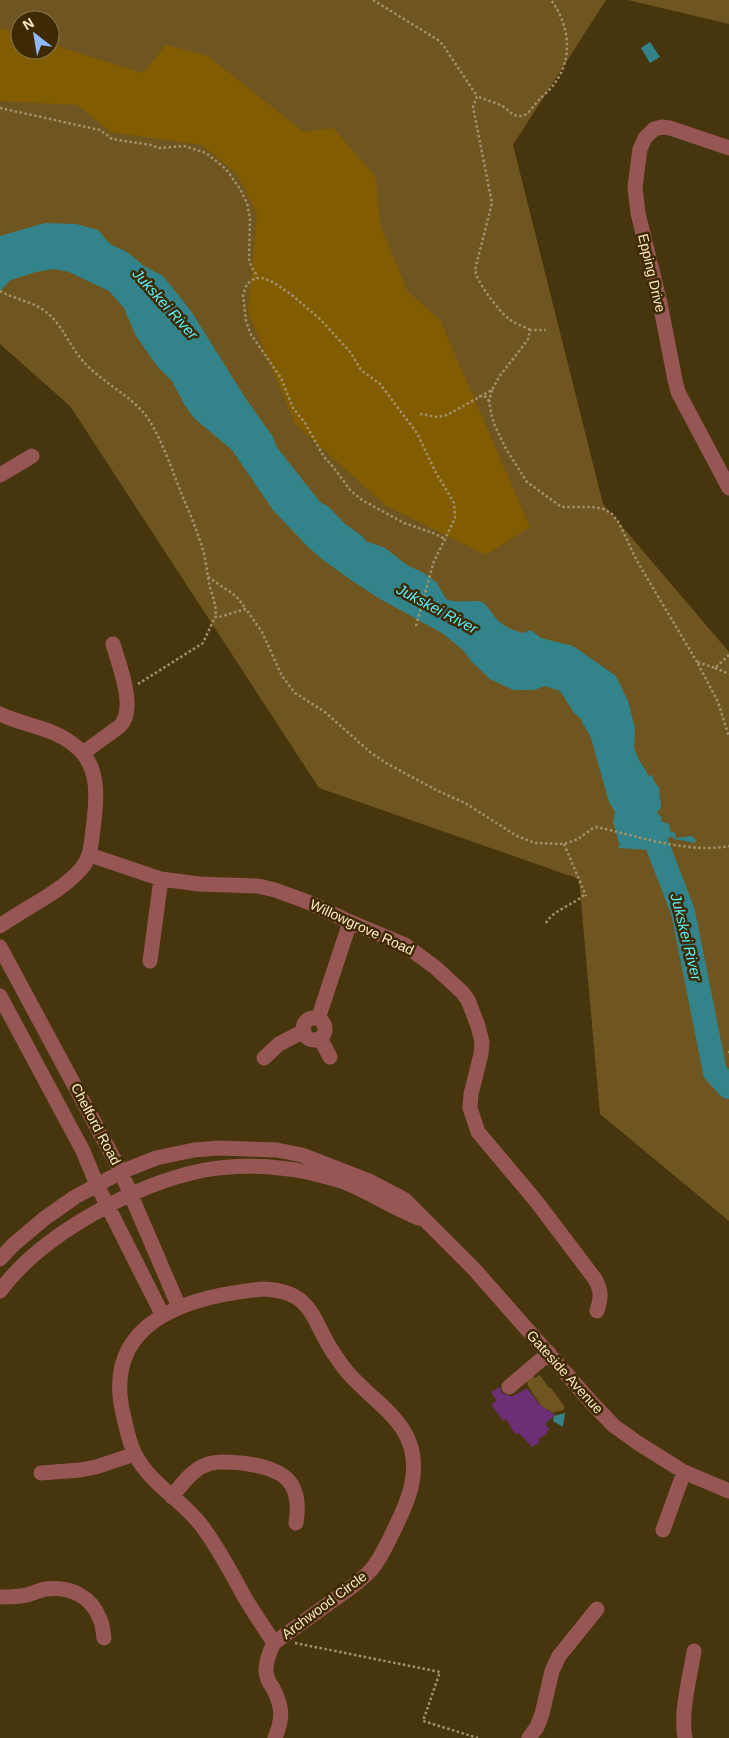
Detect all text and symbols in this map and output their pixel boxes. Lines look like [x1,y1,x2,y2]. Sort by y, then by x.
north arrow [10,10,60,60]
text: N [20,14,37,33]
street label: Epping Drive [635,232,669,314]
water label: Jukskei River [129,264,202,343]
water label: Jukskei River [393,580,481,637]
water label: Jukskei River [667,891,706,983]
street label: Willowgrove Road [307,896,417,958]
street label: Chelford Road [68,1080,124,1168]
street label: Gateside Avenue [523,1327,607,1417]
street label: Archwood Circle [278,1568,370,1642]

